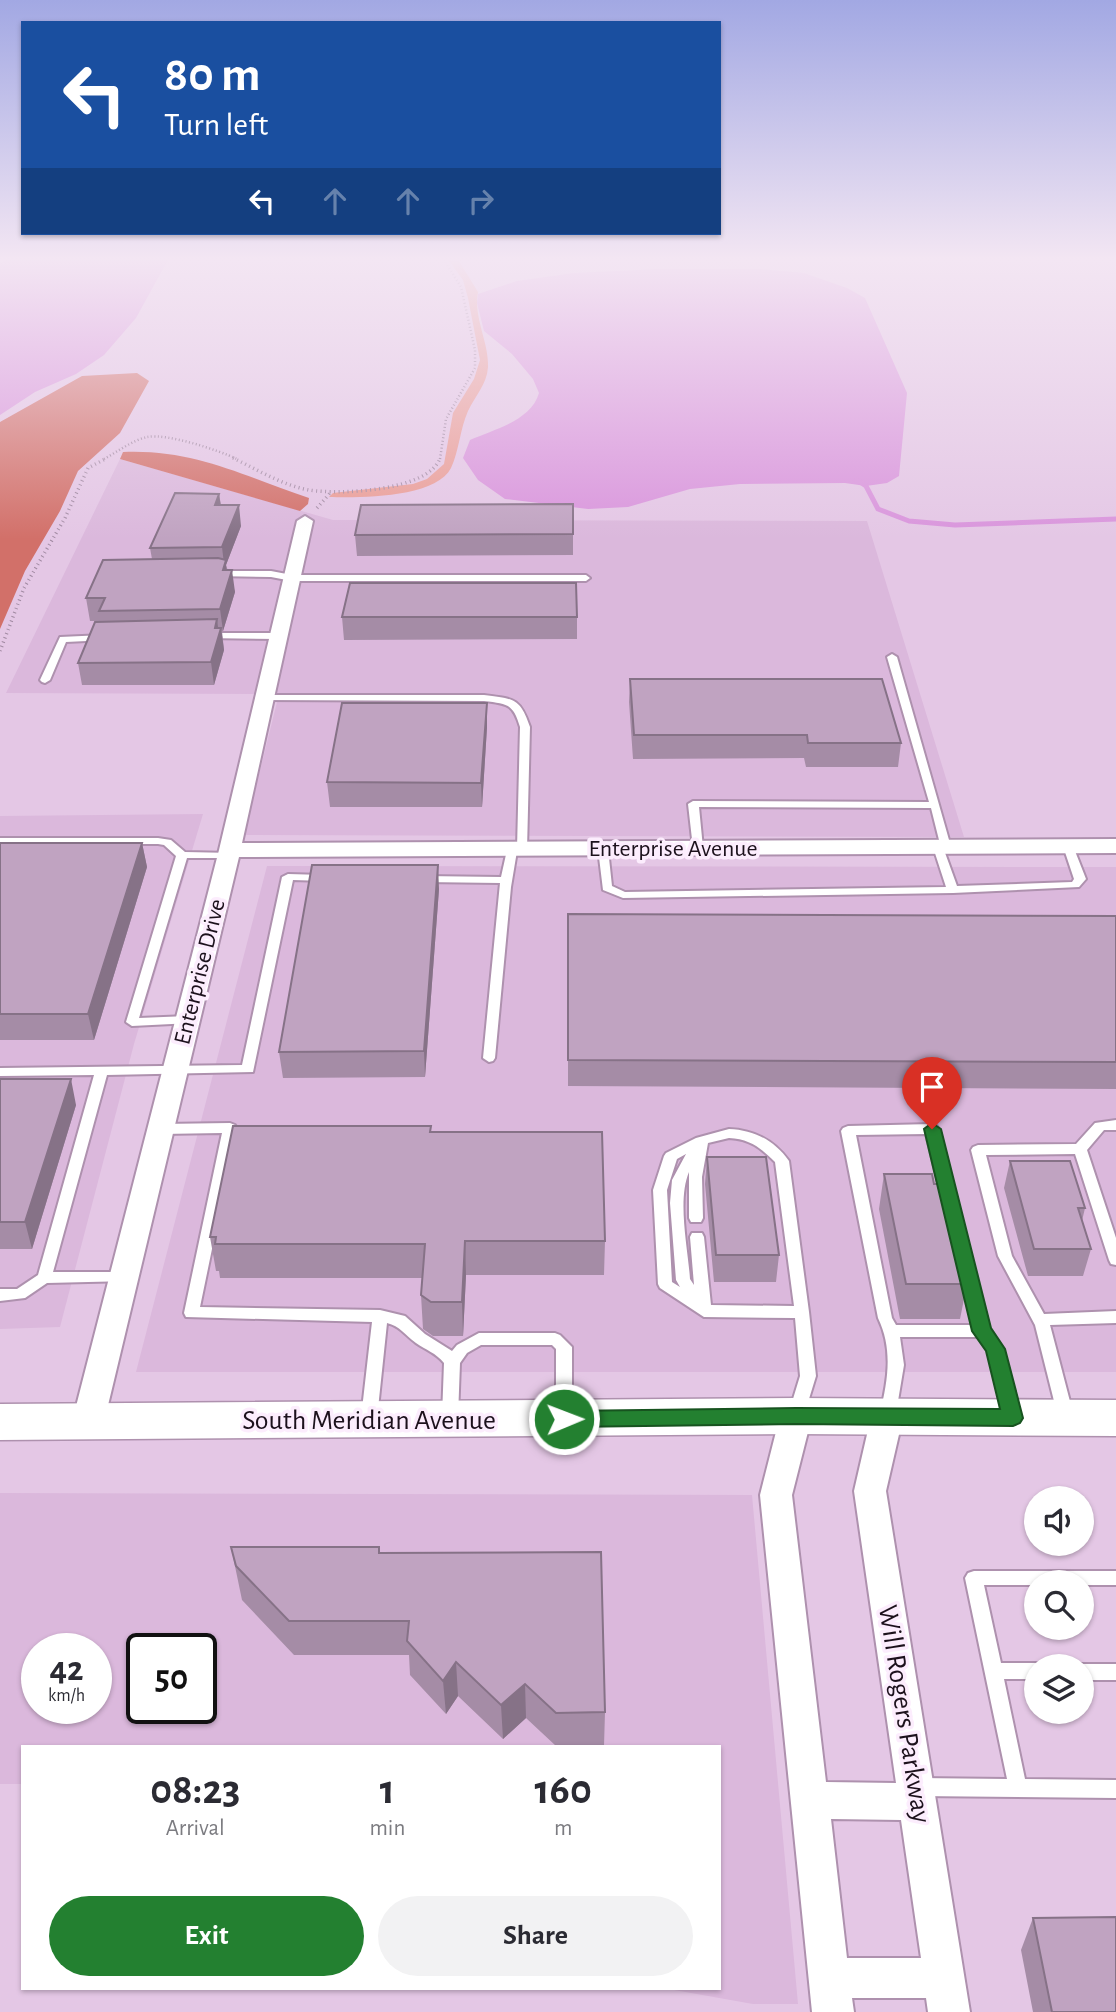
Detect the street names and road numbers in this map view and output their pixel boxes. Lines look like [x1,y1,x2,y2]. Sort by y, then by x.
street label: Enterprise Avenue [588,837,758,861]
street label: Enterprise Drive [170,897,230,1047]
street label: South Meridian Avenue [242,1407,496,1435]
street label: Will Rogers Parkway [873,1603,935,1825]

